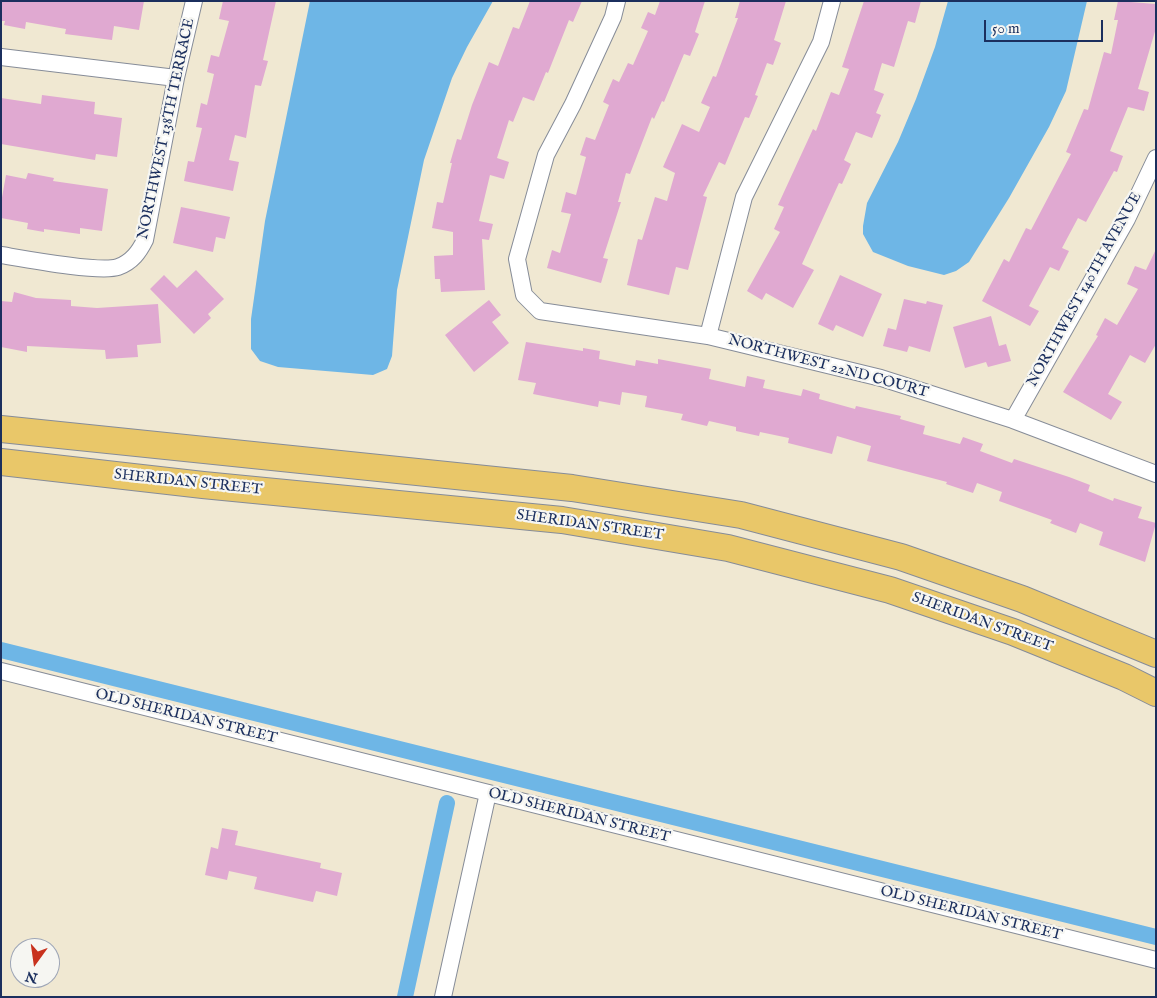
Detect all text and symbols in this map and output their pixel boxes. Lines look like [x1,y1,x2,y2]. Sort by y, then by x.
scale bar [987,10,1106,42]
street label: NORTHWEST 138TH TERRACE [135,17,199,241]
text: 50 m [992,19,1020,38]
street label: NORTHWEST 140TH AVENUE [1024,190,1146,390]
street label: NORTHWEST 22ND COURT [726,332,930,402]
street label: SHERIDAN STREET [113,466,263,500]
street label: SHERIDAN STREET [515,507,665,545]
street label: SHERIDAN STREET [909,589,1055,657]
street label: OLD SHERIDAN STREET [93,686,279,748]
street label: OLD SHERIDAN STREET [486,785,672,847]
street label: OLD SHERIDAN STREET [878,883,1064,945]
north arrow [10,938,60,988]
text: N [24,966,40,987]

